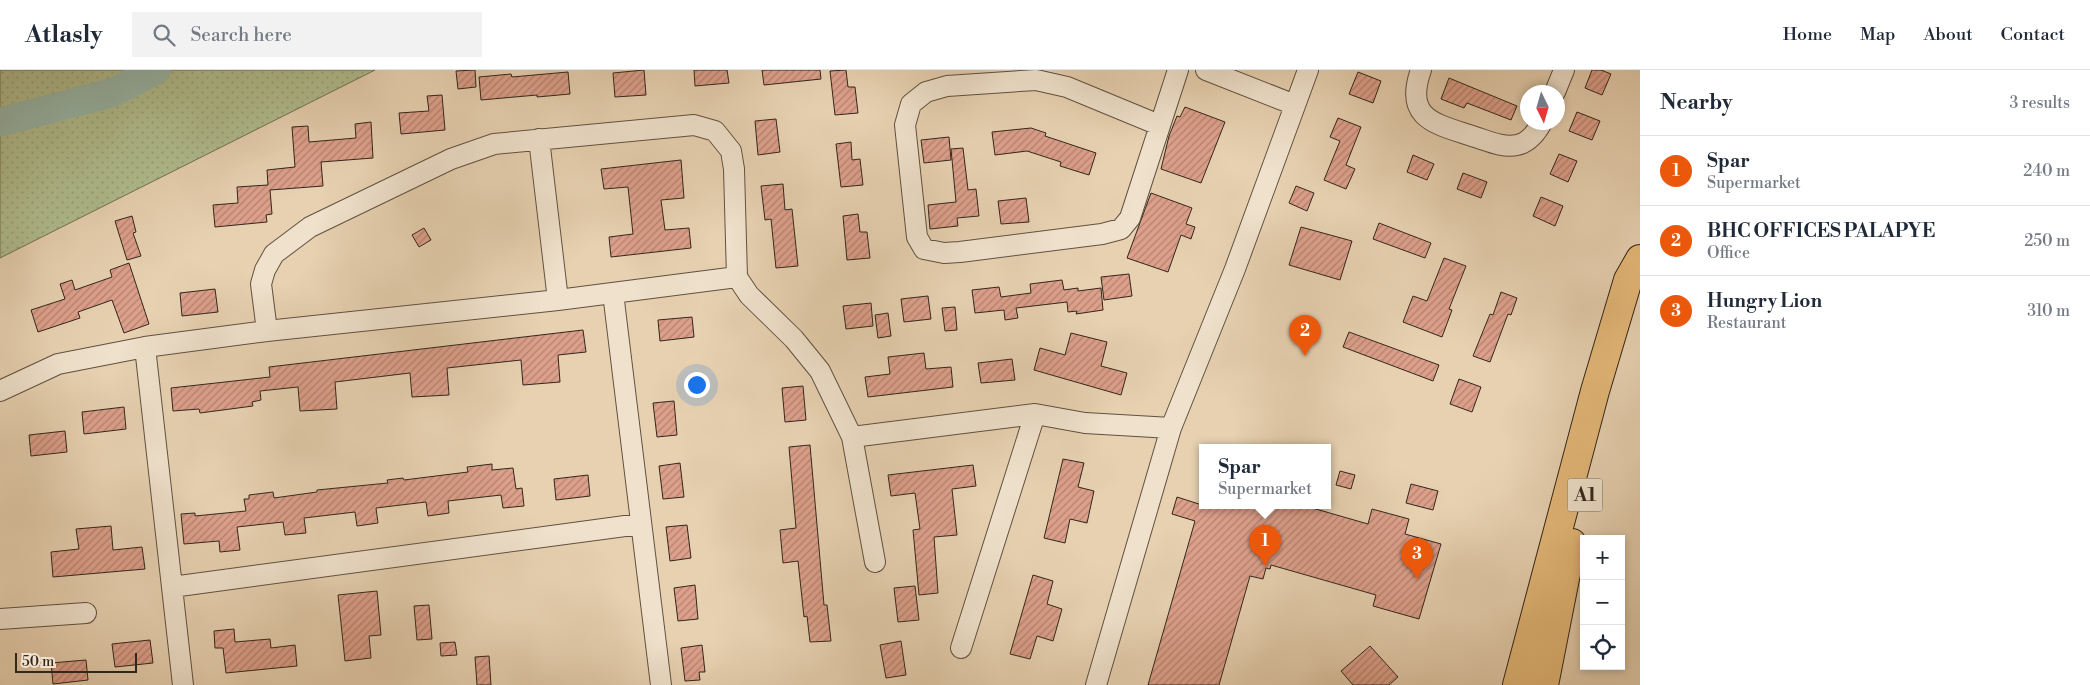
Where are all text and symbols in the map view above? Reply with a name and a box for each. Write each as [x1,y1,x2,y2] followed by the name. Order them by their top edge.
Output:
[132,12,482,57] search box
[25,20,102,50] text: Atlasly
[150,21,178,49] icon: search
[190,23,292,47] text: Search here
[1783,23,1832,46] text: Home
[1860,23,1896,46] text: Map
[1924,23,1973,46] text: About
[2001,23,2065,46] text: Contact
[1520,85,1565,130] north arrow
[1660,90,1733,116] text: Nearby
[2009,93,2070,113] text: 3 results
[1707,149,1750,173] text: Spar
[1672,161,1680,181] text: 1
[2023,161,2070,181] text: 240 m
[1707,173,1801,193] text: Supermarket
[1707,219,1935,243] text: BHC OFFICES PALAPYE
[1671,231,1681,251] text: 2
[2024,231,2070,251] text: 250 m
[1707,243,1750,263] text: Office
[1707,289,1822,313] text: Hungry Lion
[1671,301,1681,321] text: 3
[2027,301,2070,321] text: 310 m
[1707,313,1786,333] text: Restaurant
[1289,315,1321,356] pin: 2
[684,372,710,398] your location
[1199,444,1331,509] popup
[1218,455,1261,479] text: Spar
[1568,478,1602,512] road number: A1
[1218,479,1312,499] text: Supermarket
[1249,525,1281,566] pin: 1
[1580,535,1625,670] map controls
[1580,535,1625,580] button: +
[1401,538,1433,579] pin: 3
[1580,580,1625,625] button: −
[1580,625,1625,670] button: locate
[15,650,138,673] scale bar
[22,653,54,671] text: 50 m

